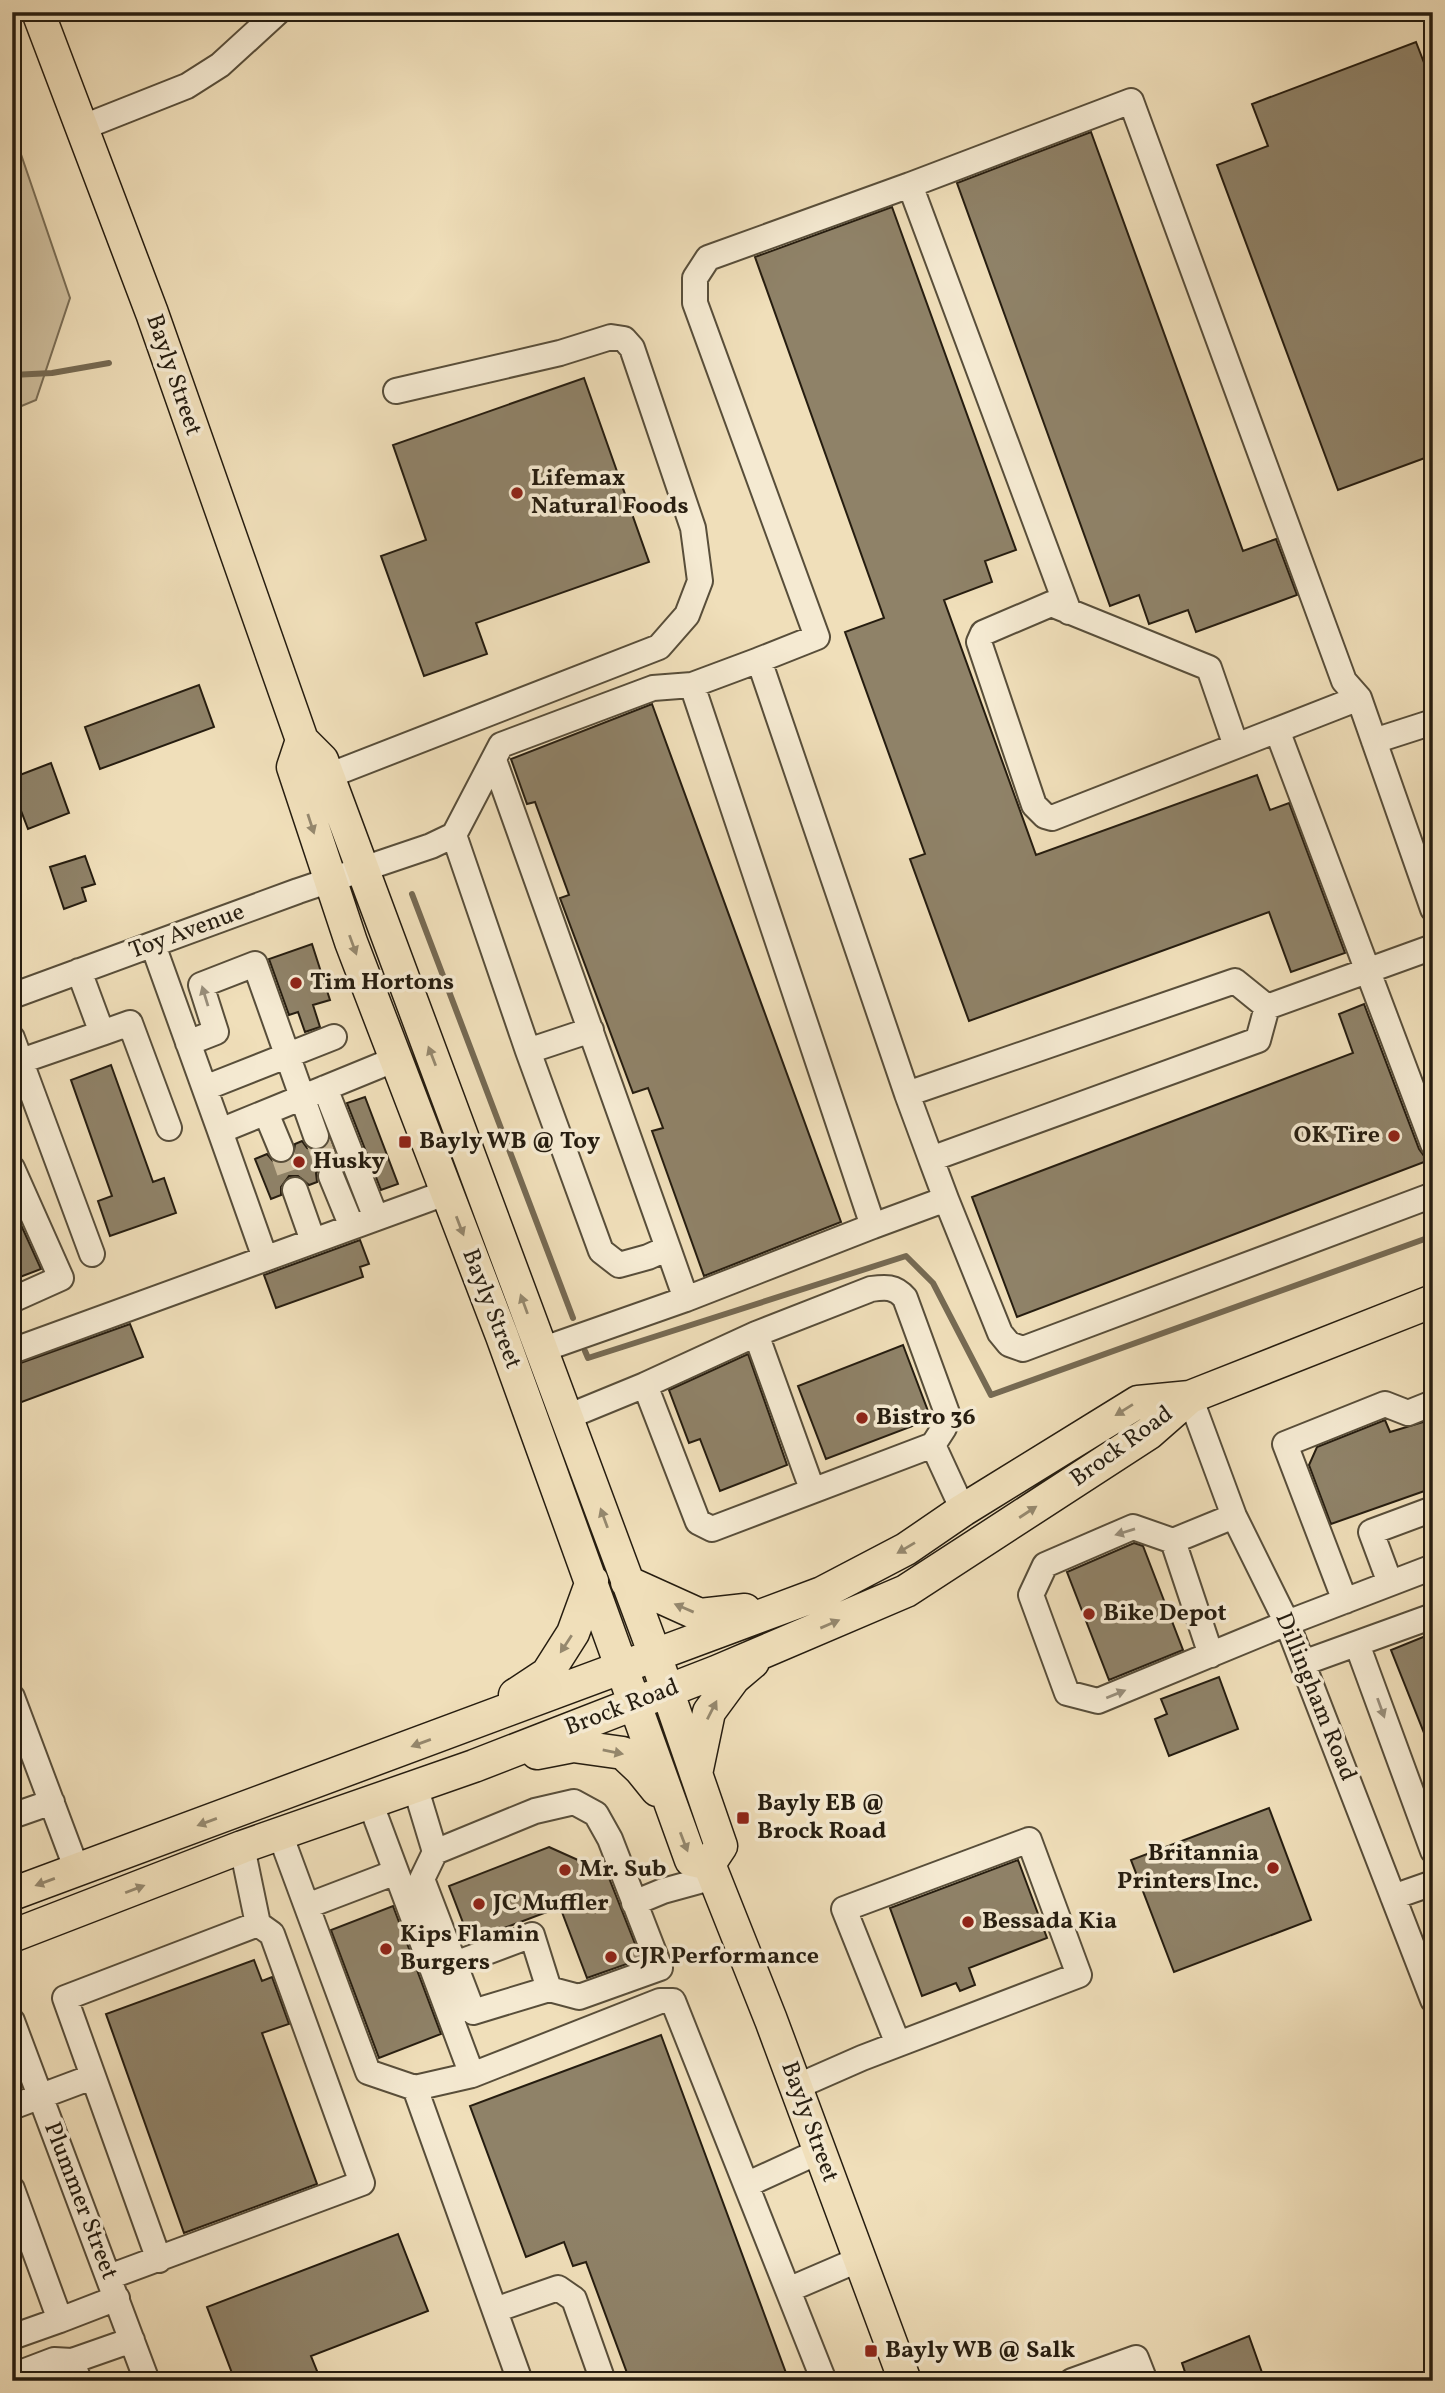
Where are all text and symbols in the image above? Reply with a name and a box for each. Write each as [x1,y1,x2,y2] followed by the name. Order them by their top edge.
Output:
[136,310,210,440] street label: Bayly Street
[531,462,688,524] place label: Lifemax Natural Foods
[509,485,525,501] marker: Lifemax Natural Foods
[306,814,317,835] one-way arrow
[125,895,249,969] street label: Toy Avenue
[348,934,359,955] one-way arrow
[310,966,454,1000] place label: Tim Hortons
[288,975,304,991] marker: Tim Hortons
[199,985,209,1006] one-way arrow
[427,1046,438,1067] one-way arrow
[1294,1119,1380,1153] place label: OK Tire
[419,1125,601,1159] place label: Bayly WB @ Toy
[1386,1128,1402,1144] marker: OK Tire
[397,1134,413,1150] marker: Bayly WB @ Toy
[313,1145,386,1179] place label: Husky
[291,1154,307,1170] marker: Husky
[455,1215,466,1236] one-way arrow
[452,1244,530,1374] street label: Bayly Street
[519,1294,530,1315] one-way arrow
[1063,1398,1181,1496] street label: Brock Road
[876,1401,976,1435] place label: Bistro 36
[1114,1404,1133,1416] one-way arrow
[854,1410,870,1426] marker: Bistro 36
[1018,1506,1037,1519] one-way arrow
[598,1507,609,1528] one-way arrow
[1114,1528,1135,1538] one-way arrow
[897,1542,916,1554] one-way arrow
[1103,1597,1227,1631] place label: Bike Depot
[673,1602,694,1613] one-way arrow
[1081,1606,1097,1622] marker: Bike Depot
[1266,1607,1364,1787] street label: Dillingham Road
[820,1618,841,1629] one-way arrow
[560,1634,573,1653] one-way arrow
[560,1671,684,1745] street label: Brock Road
[1106,1688,1127,1699] one-way arrow
[1376,1698,1387,1719] one-way arrow
[706,1700,718,1720] one-way arrow
[410,1738,431,1749] one-way arrow
[602,1747,624,1758] one-way arrow
[757,1787,887,1849] place label: Bayly EB @ Brock Road
[735,1810,751,1826] marker: Bayly EB @ Brock Road
[197,1817,218,1828] one-way arrow
[678,1832,689,1853] one-way arrow
[1117,1837,1259,1899] place label: Britannia Printers Inc.
[579,1853,666,1887] place label: Mr. Sub
[1265,1860,1281,1876] marker: Britannia Printers Inc.
[557,1862,573,1878] marker: Mr. Sub
[34,1877,55,1888] one-way arrow
[125,1883,146,1894] one-way arrow
[492,1887,609,1921] place label: JC Muffler
[471,1896,487,1912] marker: JC Muffler
[982,1905,1117,1939] place label: Bessada Kia
[960,1914,976,1930] marker: Bessada Kia
[400,1918,540,1980] place label: Kips Flamin Burgers
[625,1940,819,1974] place label: CJR Performance
[378,1941,394,1957] marker: Kips Flamin Burgers
[603,1949,619,1965] marker: CJR Performance
[771,2057,847,2187] street label: Bayly Street
[34,2117,126,2285] street label: Plummer Street
[885,2334,1076,2368] place label: Bayly WB @ Salk
[863,2343,879,2359] marker: Bayly WB @ Salk

